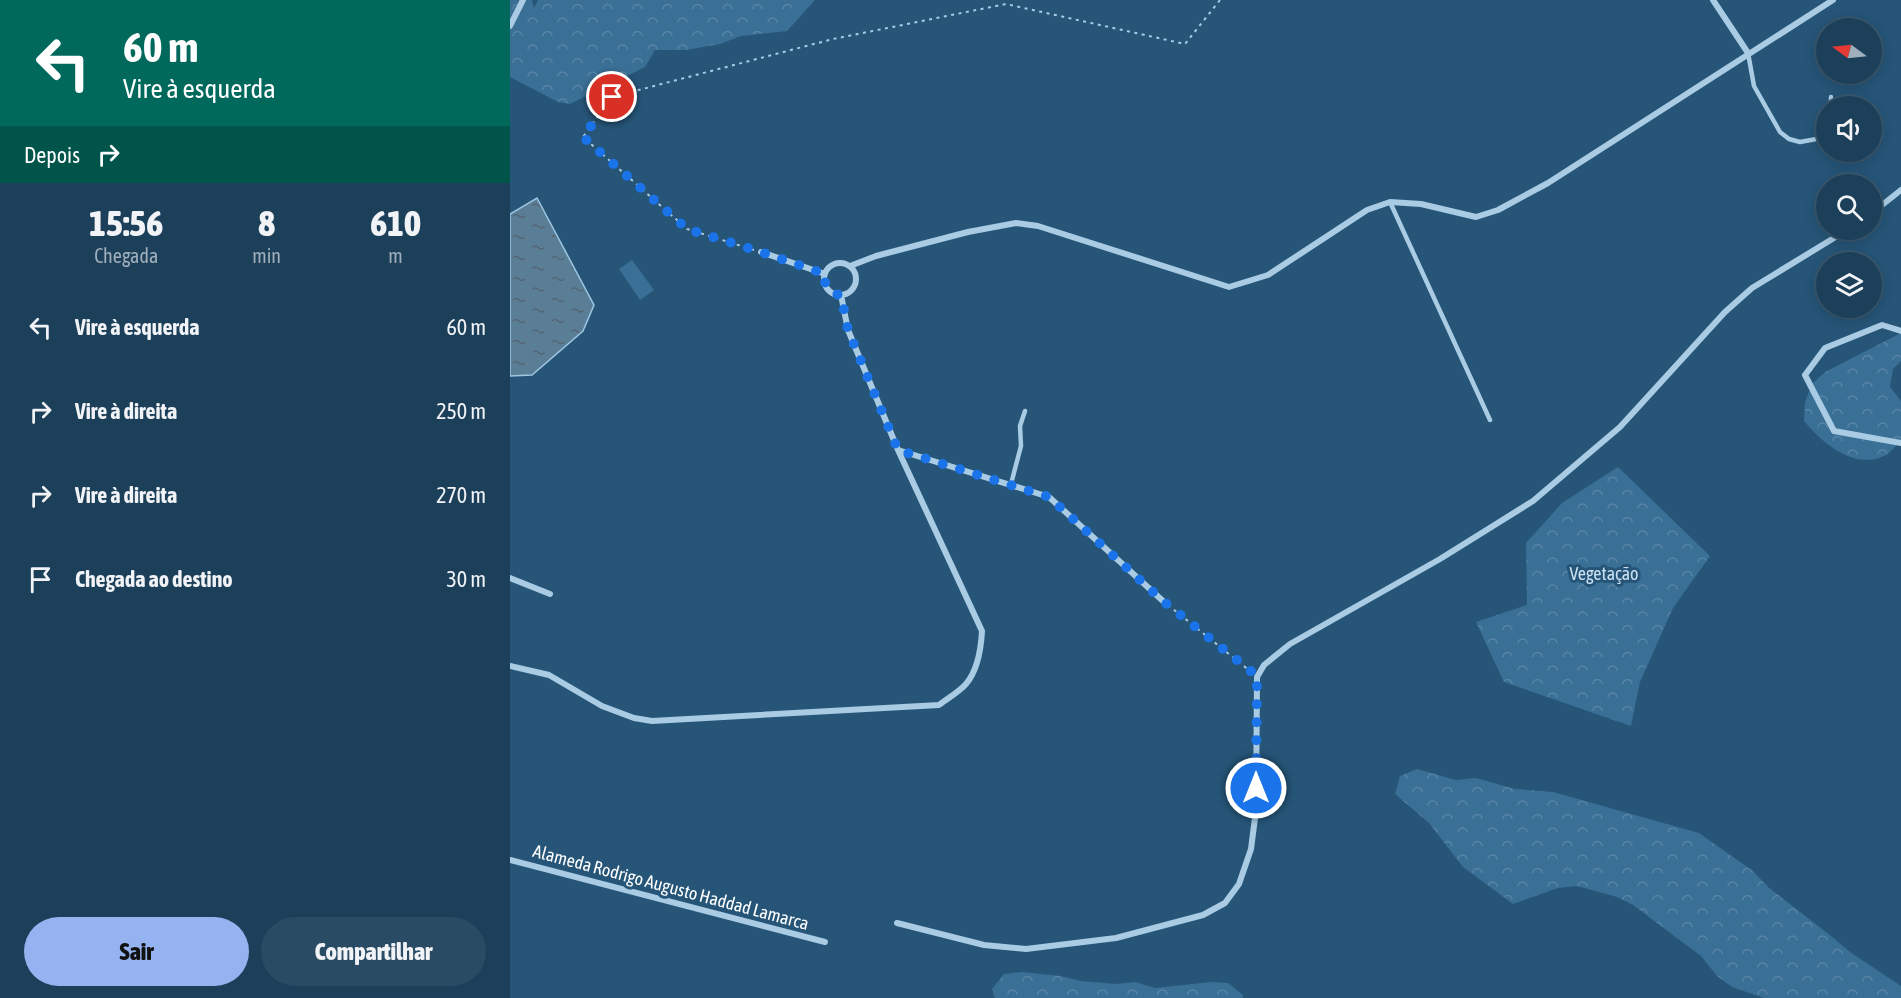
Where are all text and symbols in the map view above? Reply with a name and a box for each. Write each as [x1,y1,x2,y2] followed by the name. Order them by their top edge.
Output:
[1816,18,1882,84] north arrow
[1816,18,1882,318] map controls
[123,23,198,71] text: 60 m
[24,24,102,102] icon: left
[586,71,637,122] pin
[123,73,276,104] text: Vire à esquerda
[595,80,628,113] icon: arrive
[1816,96,1882,162] button: sound
[92,138,125,171] icon: right
[24,142,80,168] text: Depois
[1816,174,1882,240] button: search
[89,202,163,244] text: 15:56
[258,202,275,244] text: 8
[370,202,421,244] text: 610
[94,244,158,267] text: Chegada
[252,244,281,267] text: min
[388,244,403,267] text: m
[1816,252,1882,318] button: layers
[24,311,57,344] icon: left
[75,314,200,340] text: Vire à esquerda
[446,314,486,340] text: 60 m
[24,395,57,428] icon: right
[75,398,177,424] text: Vire à direita
[436,398,486,424] text: 250 m
[24,479,57,512] icon: right
[75,482,177,508] text: Vire à direita
[436,482,486,508] text: 270 m
[24,563,57,596] icon: arrive
[1569,563,1639,584] park label: Vegetação
[75,566,233,592] text: Chegada ao destino
[446,566,486,592] text: 30 m
[1224,756,1288,820] position arrow
[531,840,811,934] street label: Alameda Rodrigo Augusto Haddad Lamarca
[24,917,249,986] button: Sair
[261,917,486,986] button: Compartilhar

